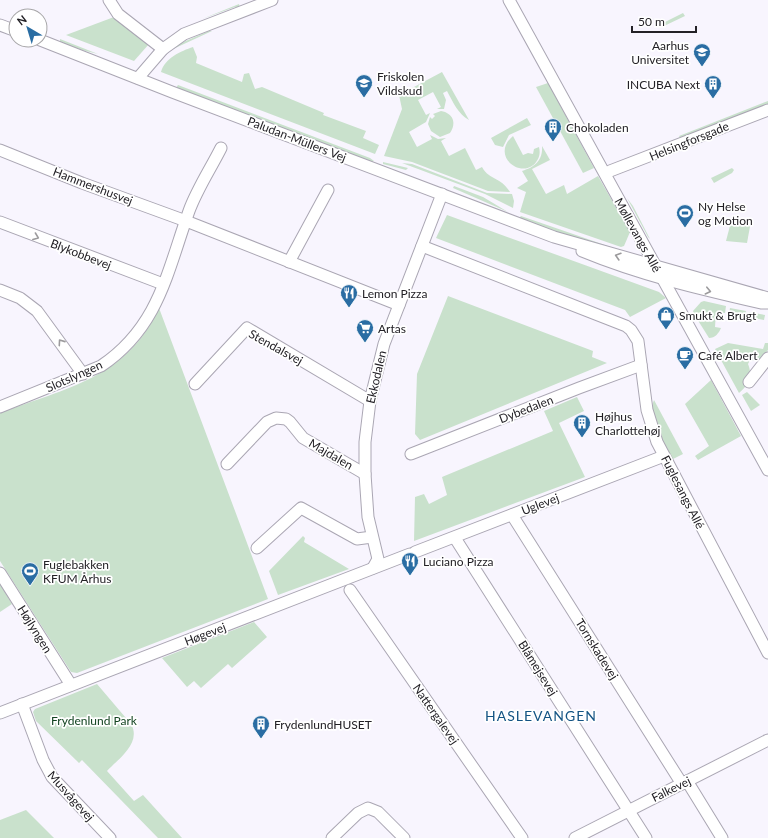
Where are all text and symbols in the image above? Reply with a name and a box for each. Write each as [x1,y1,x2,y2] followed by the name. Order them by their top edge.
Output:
[8,8,48,48] north arrow
[632,8,696,34] scale bar
[14,12,29,27] text: N
[638,14,665,29] text: 50 m
[631,38,690,67] place label: Aarhus Universitet
[692,42,712,67] school or university icon: Aarhus Universitet
[377,69,424,98] place label: Friskolen Vildskud
[354,73,374,98] school or university icon: Friskolen Vildskud
[703,74,723,99] building icon: INCUBA Next
[627,77,701,92] place label: INCUBA Next
[245,113,349,165] street label: Paludan-Müllers Vej
[543,117,563,142] building icon: Chokoladen
[647,118,731,164] street label: Helsingforsgade
[566,120,629,135] place label: Chokoladen
[51,164,135,208] street label: Hammershusvej
[611,195,665,275] street label: Møllevangs Allé
[698,199,753,228] place label: Ny Helse og Motion
[675,203,695,228] sports icon: Ny Helse og Motion
[33,232,40,240] one-way arrow
[48,236,114,273] street label: Blykobbevej
[615,252,622,261] one-way arrow
[339,283,359,308] restaurant icon: Lemon Pizza
[362,286,427,301] place label: Lemon Pizza
[705,287,712,295] one-way arrow
[656,305,676,330] shop icon: Smukt & Brugt
[679,308,757,323] place label: Smukt & Brugt
[355,318,375,343] supermarket icon: Artas
[378,321,406,336] place label: Artas
[246,326,306,368] street label: Stendalsvej
[59,340,66,347] one-way arrow
[675,345,695,370] cafe icon: Café Albert
[698,348,758,363] place label: Café Albert
[363,349,389,405] street label: Ekkodalen
[43,357,105,395] street label: Slotslyngen
[497,392,555,426] street label: Dybedalen
[595,409,661,438] place label: Højhus Charlottehøj
[572,413,592,438] building icon: Højhus Charlottehøj
[306,435,356,473] street label: Majdalen
[658,453,708,531] street label: Fuglesangs Allé
[519,490,561,518] street label: Uglevej
[400,551,420,576] restaurant icon: Luciano Pizza
[423,554,494,569] place label: Luciano Pizza
[43,557,111,586] place label: Fuglebakken KFUM Århus
[20,561,40,586] sports icon: Fuglebakken KFUM Århus
[14,602,56,656] street label: Højlyngen
[572,616,622,682] street label: Tornskadevej
[182,619,228,649] street label: Høgevej
[515,638,561,698] street label: Blåmejsevej
[410,681,462,747] street label: Nattergalevej
[485,707,597,724] district label: HASLEVANGEN
[51,713,138,728] park label: Frydenlund Park
[251,714,271,739] building icon: FrydenlundHUSET
[274,717,372,732] place label: FrydenlundHUSET
[45,768,98,824] street label: Musvågevej
[649,773,693,805] street label: Falkevej

